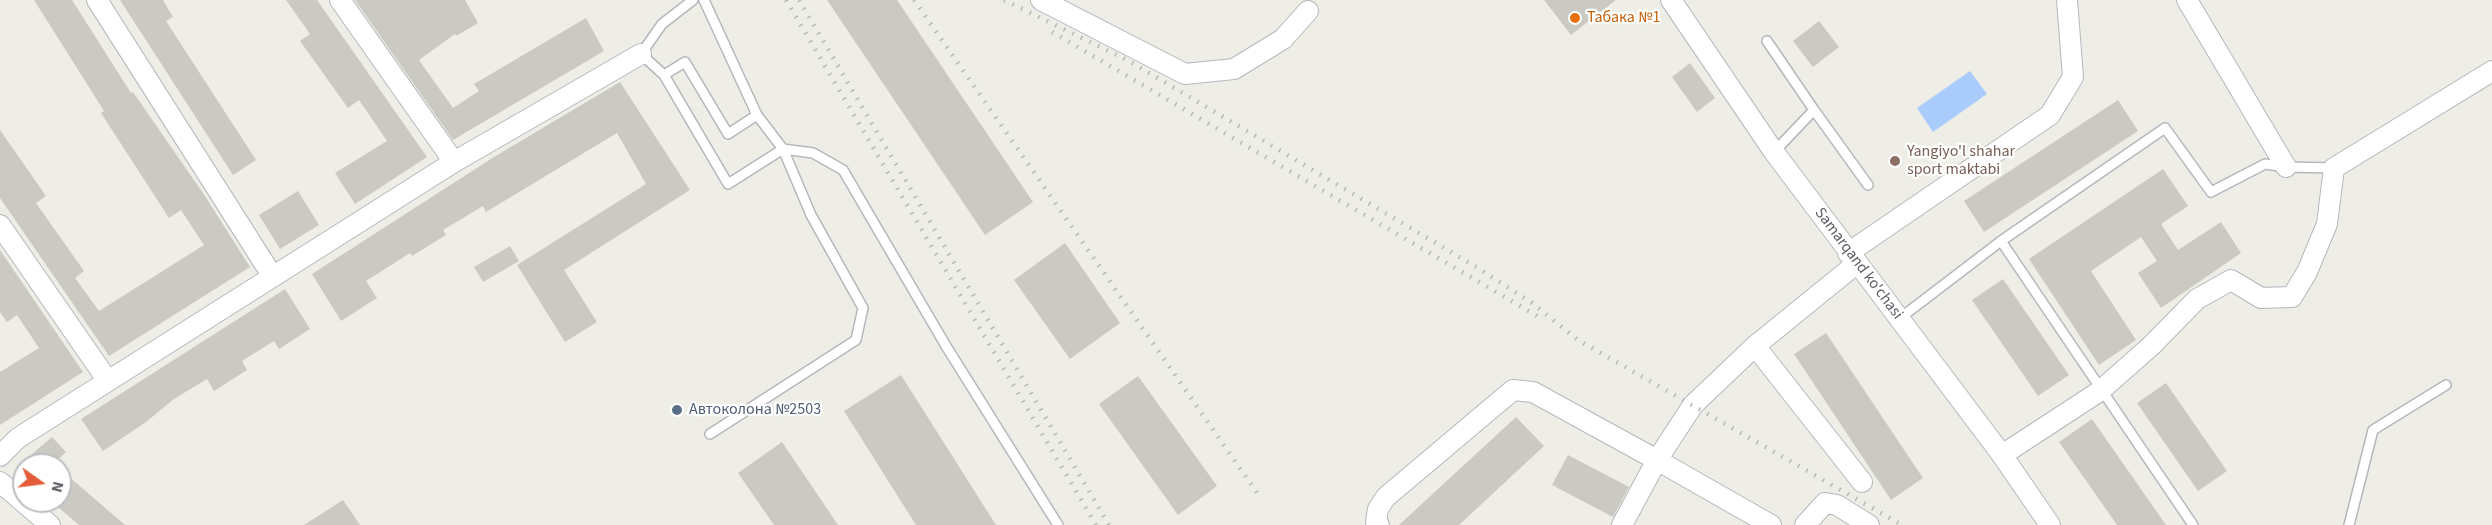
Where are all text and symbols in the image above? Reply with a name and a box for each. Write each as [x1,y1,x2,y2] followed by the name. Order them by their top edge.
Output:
[1587,8,1660,28] place label: Табака №1
[1568,11,1582,25] marker: Табака №1
[1907,142,2015,180] place label: Yangiyo'l shahar sport maktabi
[1888,154,1902,168] marker: Yangiyo'l shahar sport maktabi
[1810,204,1906,324] street label: Samarqand ko'chasi
[689,400,821,420] place label: Автоколона №2503
[670,403,684,417] marker: Автоколона №2503
[12,453,72,513] north arrow
[46,479,69,495] text: N

